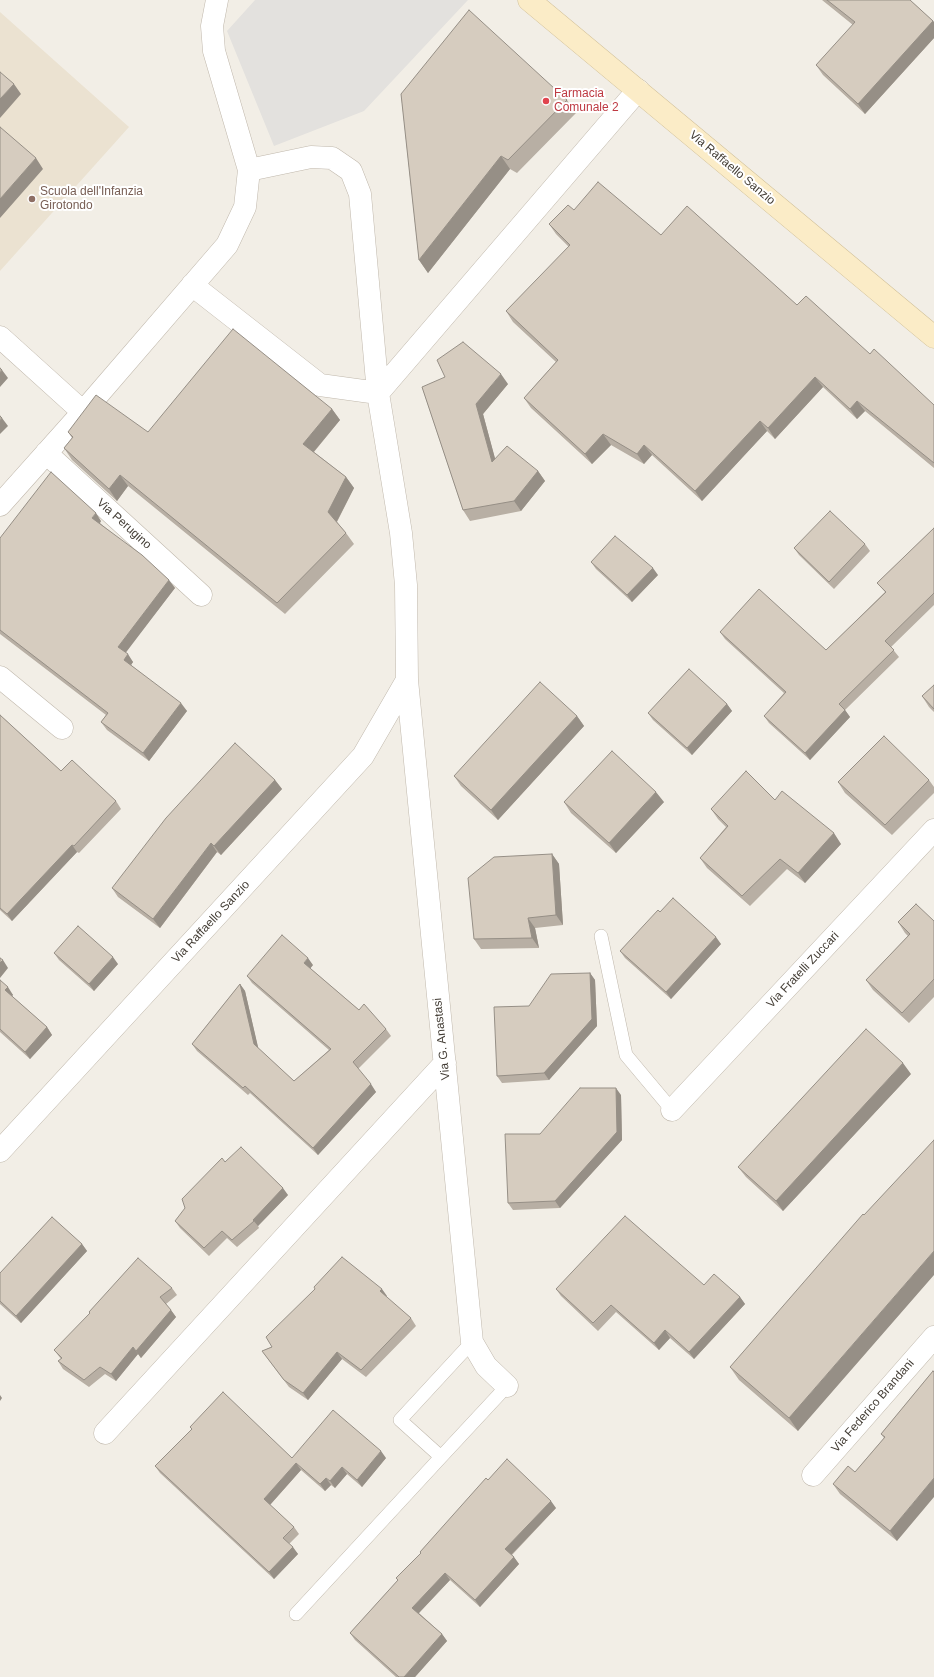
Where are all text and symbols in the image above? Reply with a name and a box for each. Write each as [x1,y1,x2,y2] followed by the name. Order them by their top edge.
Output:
[554,87,619,115] place label: Farmacia Comunale 2
[541,96,551,106] marker: Farmacia Comunale 2
[686,128,778,208] street label: Via Raffaello Sanzio
[40,185,143,213] place label: Scuola dell'Infanzia Girotondo
[27,194,37,204] marker: Scuola dell'Infanzia Girotondo
[94,496,154,552] street label: Via Perugino
[169,878,253,966] street label: Via Raffaello Sanzio
[764,929,842,1011] street label: Via Fratelli Zuccari
[431,997,453,1081] street label: Via G. Anastasi
[829,1357,917,1455] street label: Via Federico Brandani

